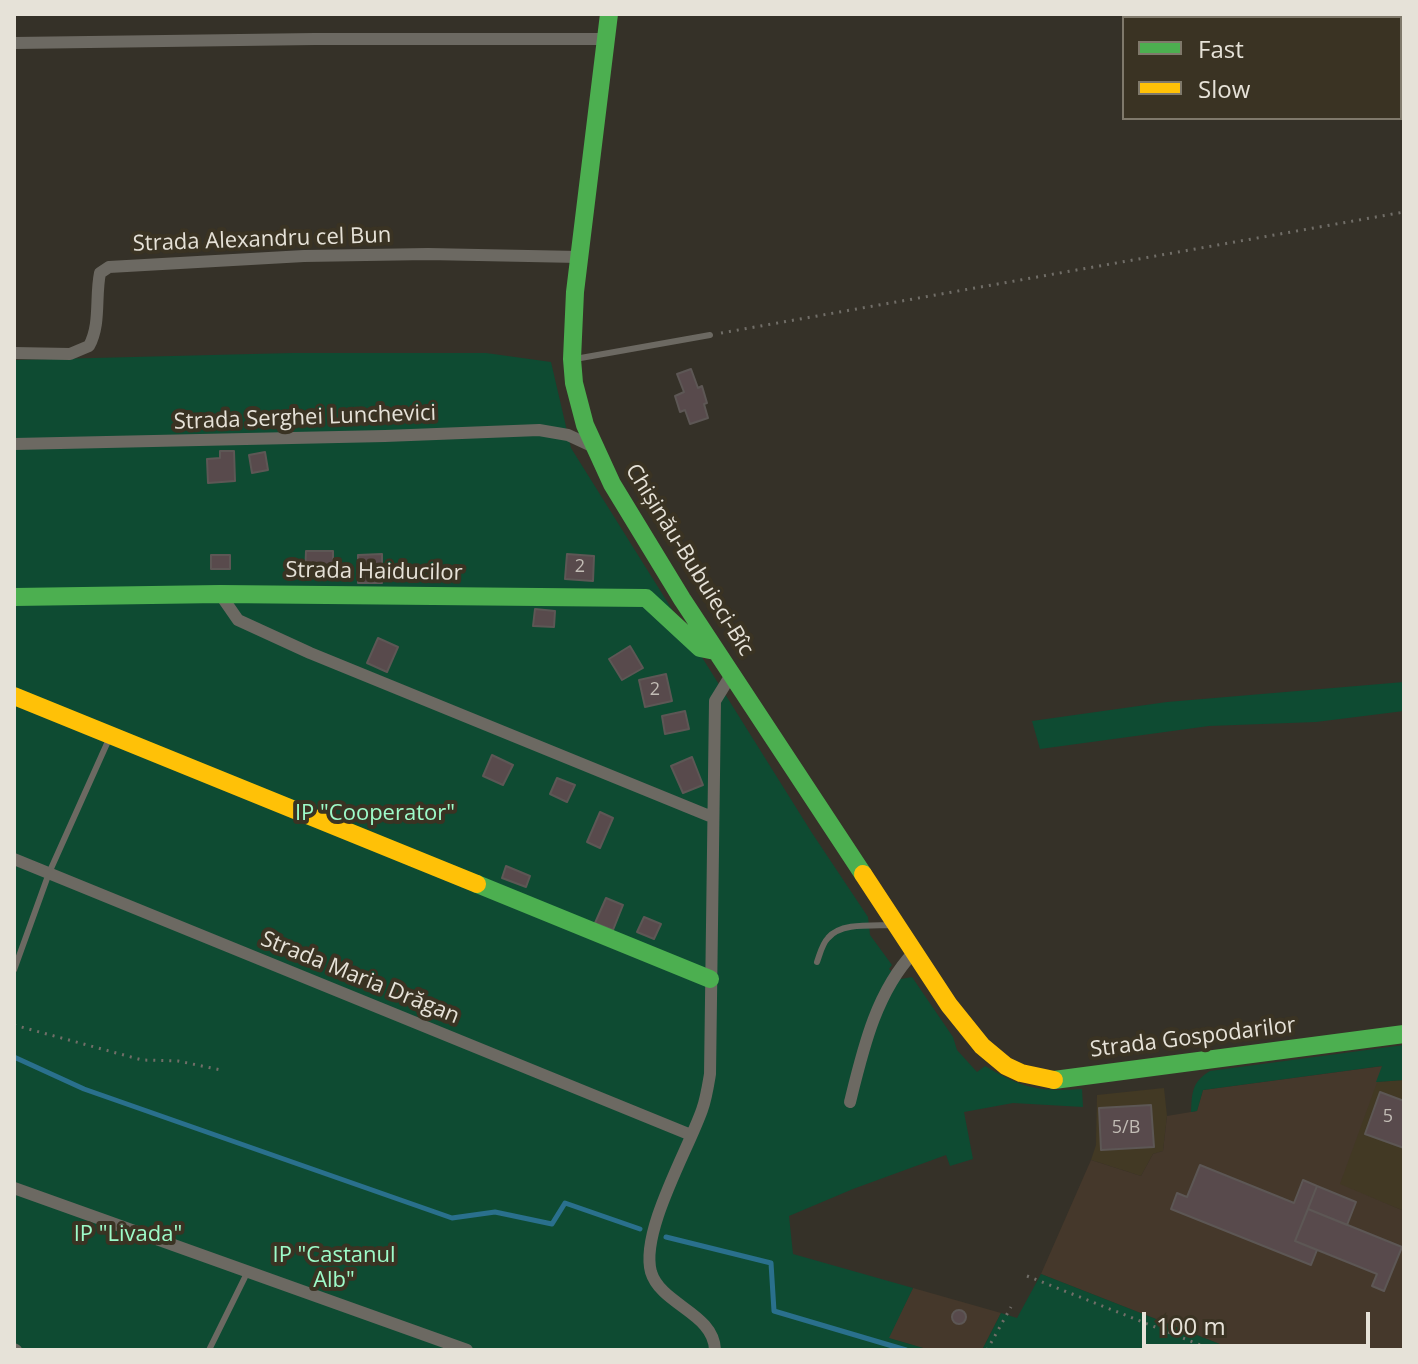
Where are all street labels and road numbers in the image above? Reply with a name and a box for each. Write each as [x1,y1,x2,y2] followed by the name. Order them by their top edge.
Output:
[132,222,392,258] street label: Strada Alexandru cel Bun
[173,400,437,436] street label: Strada Serghei Lunchevici
[619,459,759,661] street label: Chișinău-Bubuieci-Bîc
[285,557,463,587] street label: Strada Haiducilor
[257,926,463,1030] street label: Strada Maria Drăgan
[1089,1012,1297,1064] street label: Strada Gospodarilor

